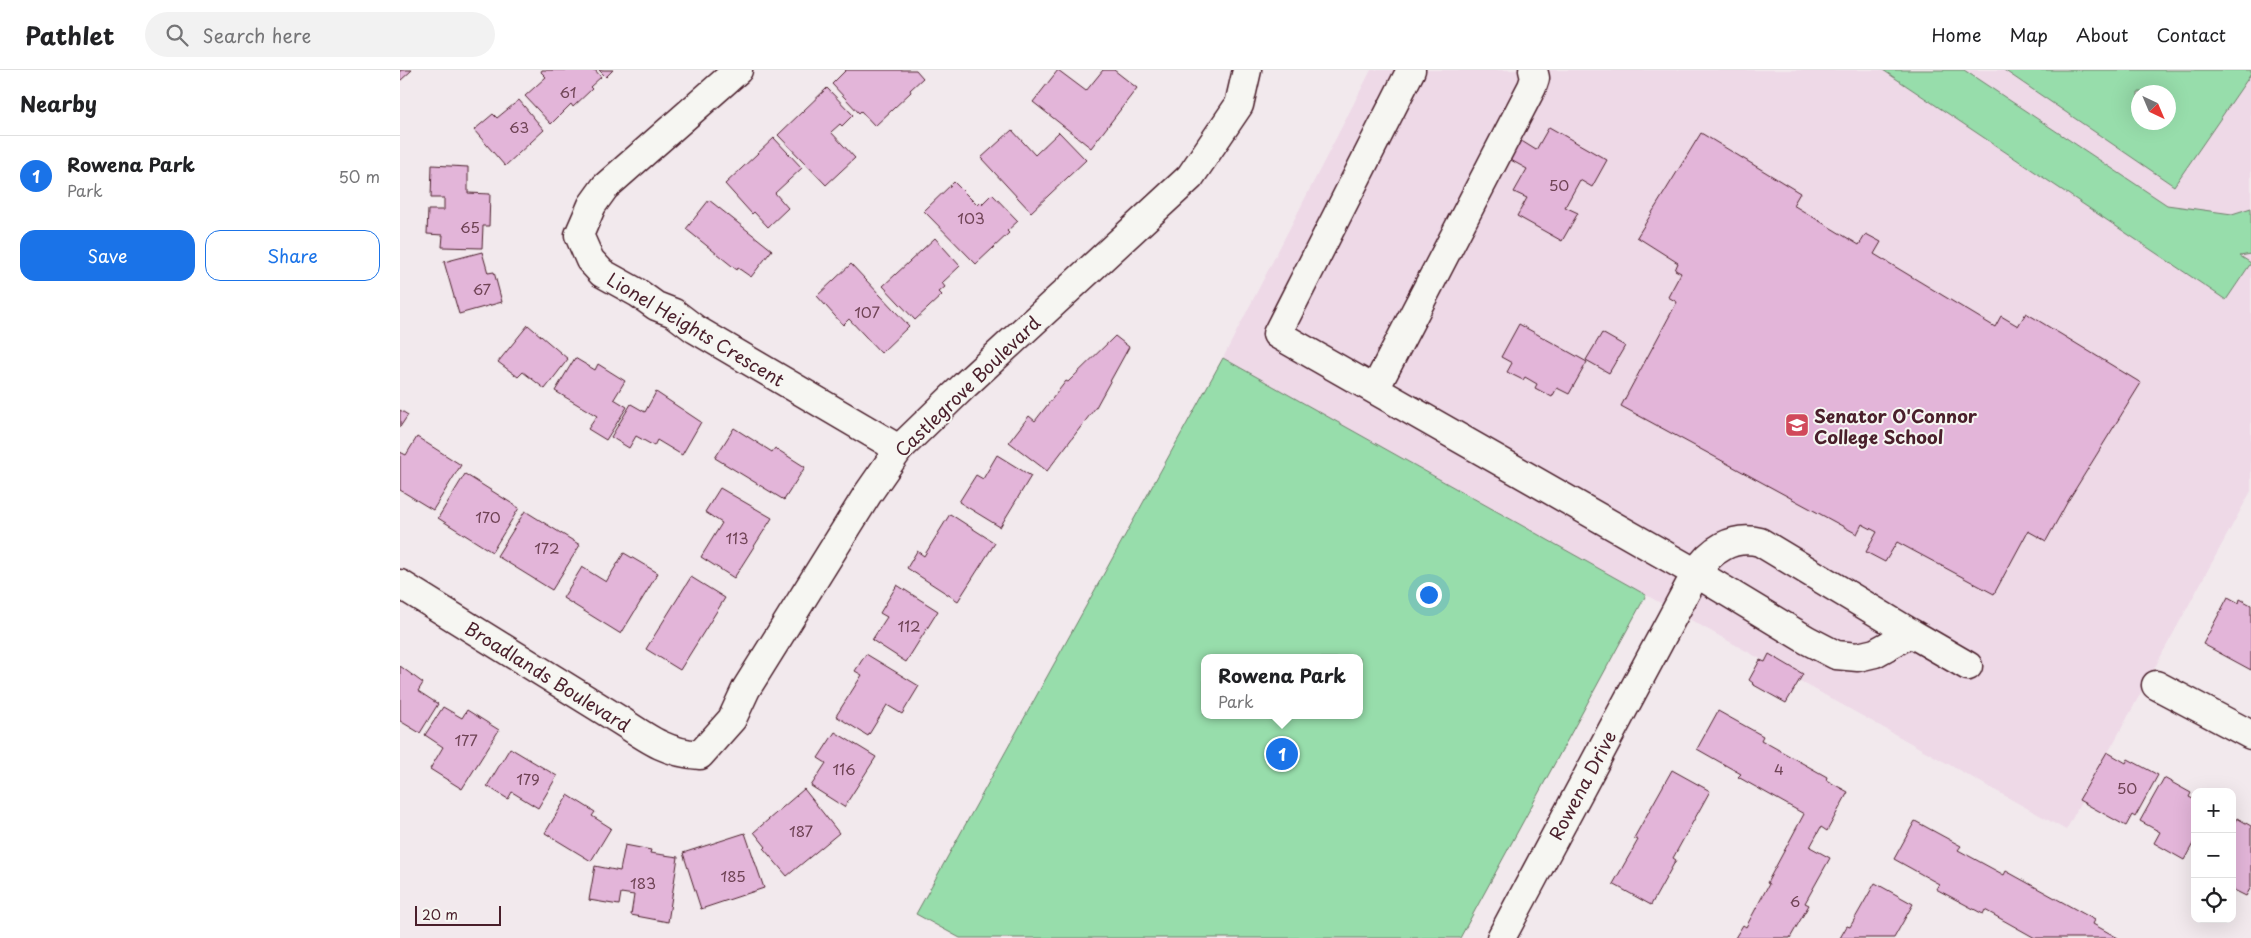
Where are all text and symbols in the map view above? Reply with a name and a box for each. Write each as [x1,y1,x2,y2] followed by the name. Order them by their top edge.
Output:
[145,12,495,57] search box
[25,17,115,53] text: Pathlet
[163,21,191,49] icon: search
[203,21,311,49] text: Search here
[1931,21,1981,48] text: Home
[2009,21,2048,48] text: Map
[2076,21,2128,48] text: About
[2156,21,2226,48] text: Contact
[560,80,576,103] house number: 61
[2131,85,2176,130] north arrow
[20,87,97,119] text: Nearby
[509,115,529,138] house number: 63
[67,150,195,178] text: Rowena Park
[32,164,40,188] text: 1
[339,164,380,188] text: 50 m
[1549,173,1569,196] house number: 50
[67,178,103,202] text: Park
[957,206,985,229] house number: 103
[460,215,480,238] house number: 65
[20,230,195,281] button: Save
[205,230,380,281] button: Share
[602,265,790,393] street label: Lionel Heights Crescent
[473,277,492,300] house number: 67
[854,300,880,323] house number: 107
[888,309,1046,463] street label: Castlegrove Boulevard
[1814,402,1978,450] place label: Senator O'Connor College School
[1784,412,1810,438] school or university icon: Senator O'Connor College School
[475,505,501,528] house number: 170
[726,526,748,549] house number: 113
[534,536,560,559] house number: 172
[1416,582,1442,608] your location
[460,614,636,738] street label: Broadlands Boulevard
[897,614,921,637] house number: 112
[1201,654,1363,719] popup
[1218,661,1346,689] text: Rowena Park
[1218,689,1254,713] text: Park
[1542,726,1622,844] street label: Rowena Drive
[454,728,478,751] house number: 177
[1266,735,1298,773] pin: 1
[832,757,856,780] house number: 116
[1774,757,1784,780] house number: 4
[516,767,540,790] house number: 179
[2117,776,2137,799] house number: 50
[2191,788,2236,923] map controls
[2191,788,2236,833] button: +
[789,819,813,842] house number: 187
[2191,833,2236,878] button: −
[720,864,746,887] house number: 185
[630,871,656,894] house number: 183
[2191,878,2236,923] button: locate
[1790,889,1800,912] house number: 6
[415,903,501,926] scale bar
[422,904,458,925] text: 20 m

